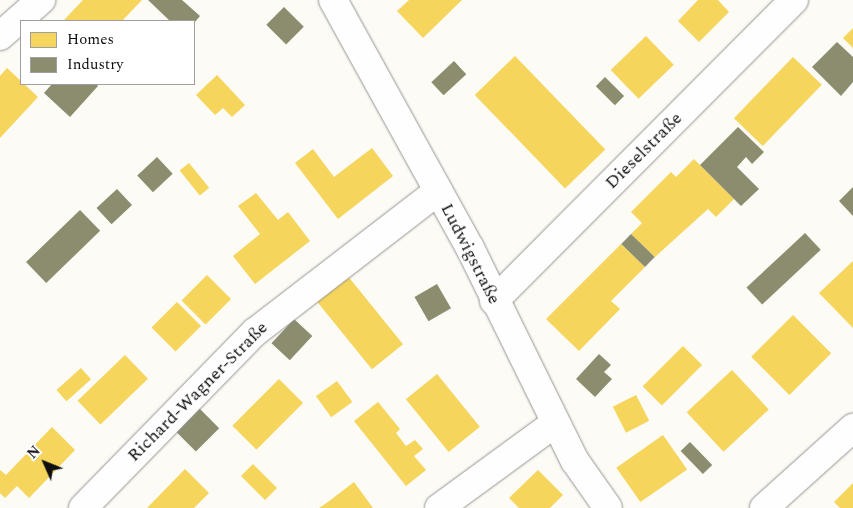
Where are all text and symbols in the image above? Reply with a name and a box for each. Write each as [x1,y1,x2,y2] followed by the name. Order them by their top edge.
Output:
[20,20,195,85] legend
[67,28,114,51] text: Homes
[67,53,123,76] text: Industry
[601,108,687,194] street label: Dieselstraße
[435,200,505,308] street label: Ludwigstraße
[123,317,273,467] street label: Richard-Wagner-Straße
[20,438,70,488] north arrow
[22,441,45,464] text: N

